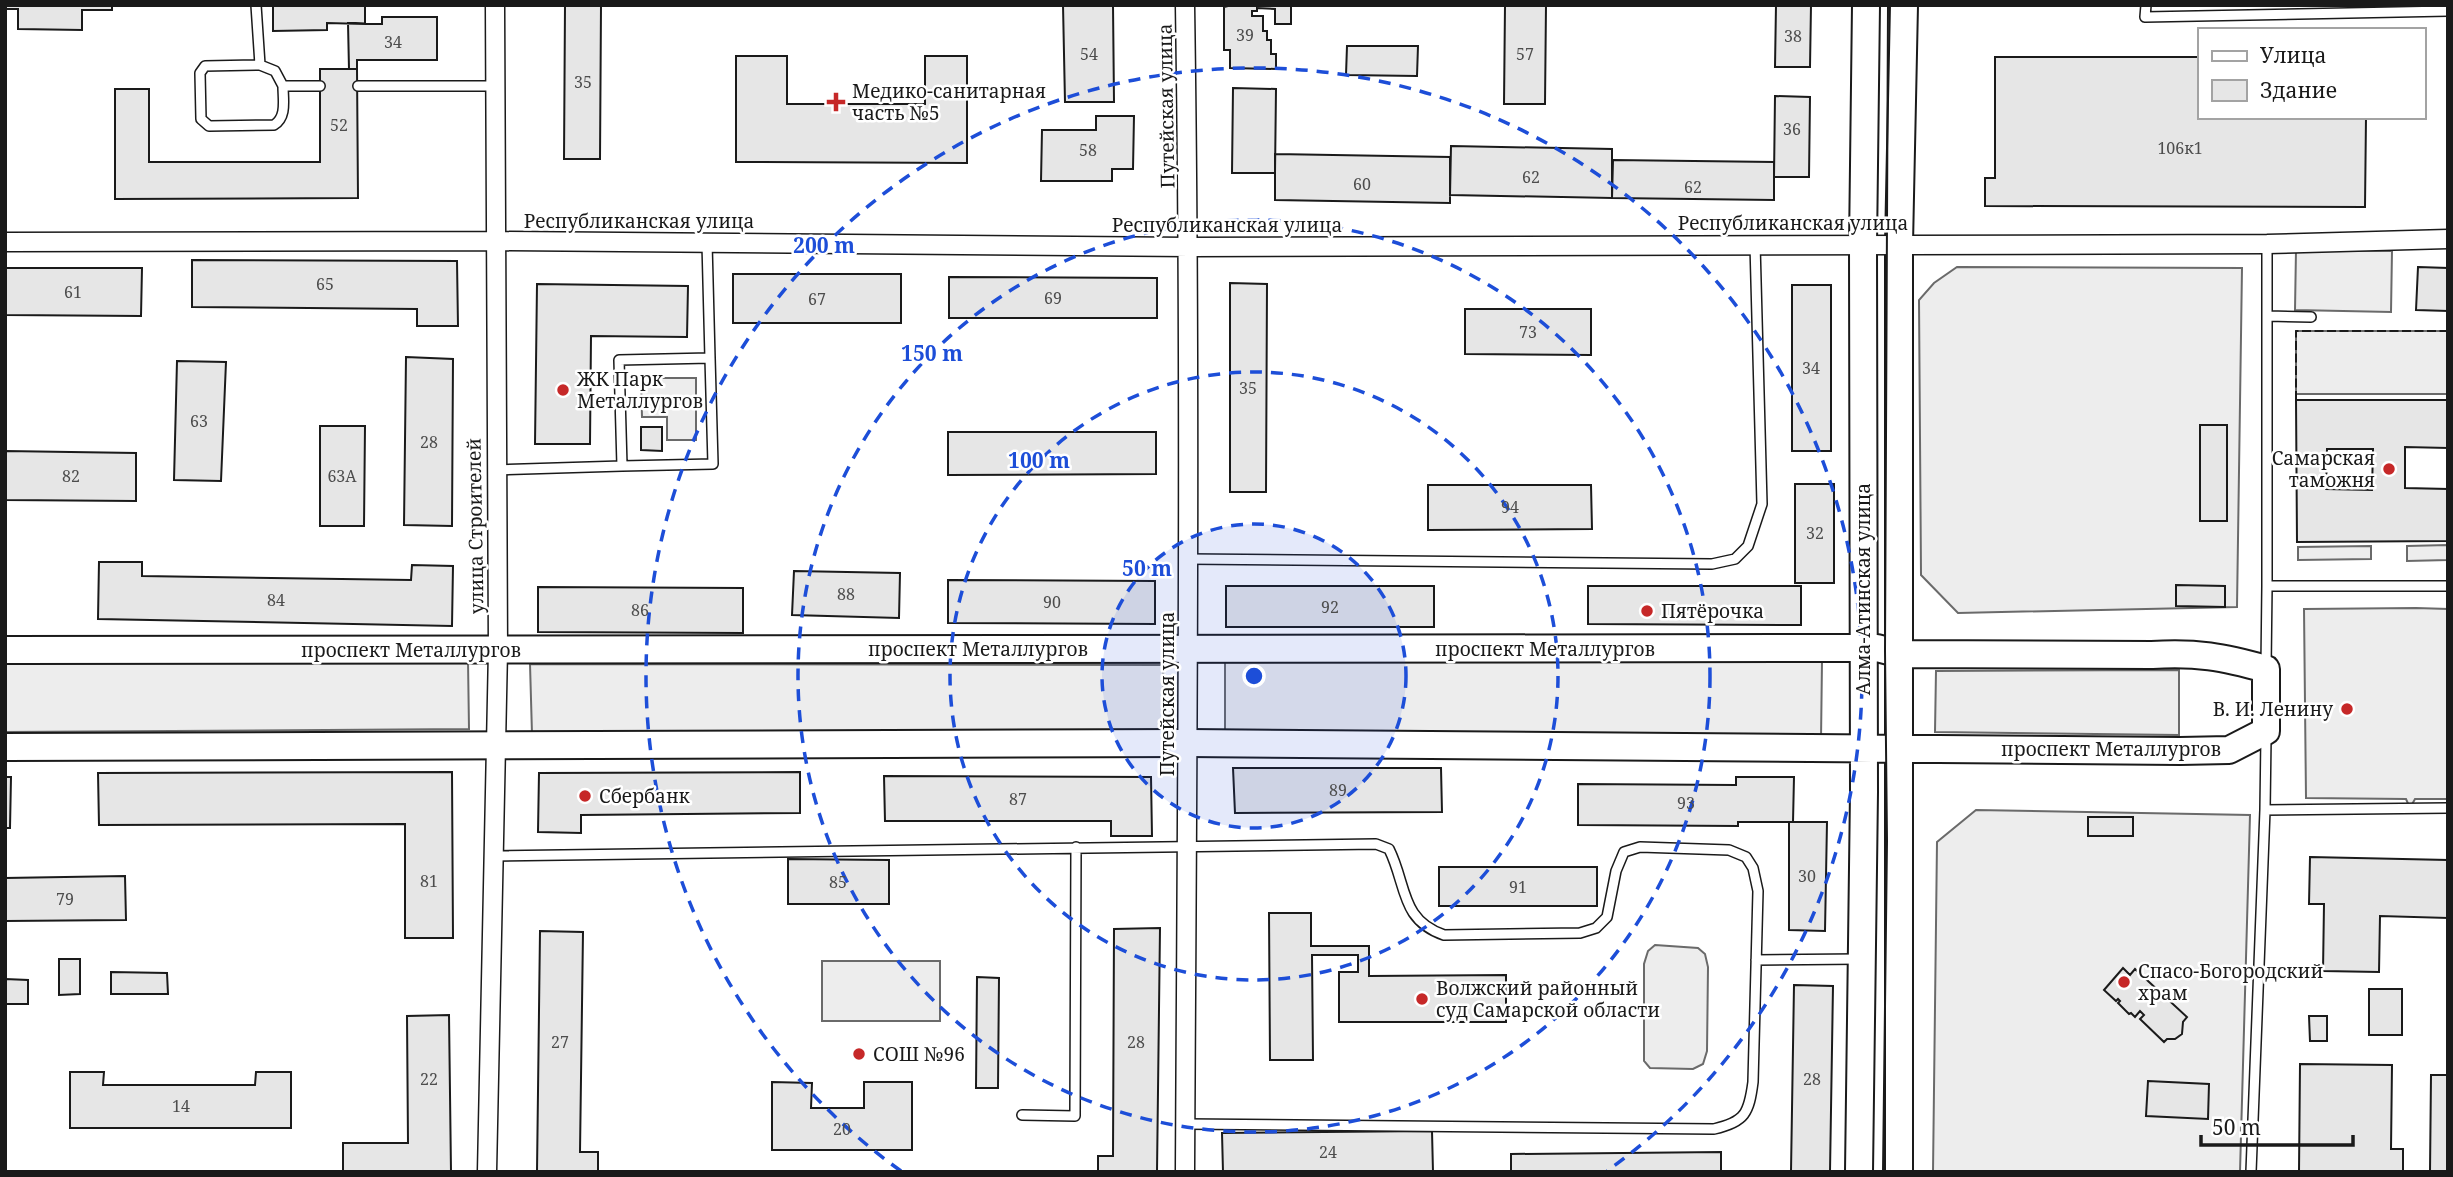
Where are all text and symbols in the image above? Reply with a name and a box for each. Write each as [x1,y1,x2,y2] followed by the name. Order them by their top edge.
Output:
[1152,23,1180,189] street label: Путейская улица
[1236,24,1254,46] house number: 39
[1784,25,1802,47] house number: 38
[2198,28,2425,119] legend
[384,31,402,53] house number: 34
[2260,41,2327,69] text: Улица
[1080,43,1098,65] house number: 54
[1516,43,1534,65] house number: 57
[574,71,592,93] house number: 35
[2260,76,2337,104] text: Здание
[852,78,1046,126] place label: Медико-санитарная часть №5
[826,92,846,112] marker: Медико-санитарная часть №5
[330,114,348,136] house number: 52
[1783,118,1801,140] house number: 36
[2157,137,2203,159] house number: 106к1
[1079,139,1097,161] house number: 58
[1522,166,1540,188] house number: 62
[1353,173,1371,195] house number: 60
[1684,176,1702,198] house number: 62
[524,208,754,234] street label: Республиканская улица
[1678,210,1908,236] street label: Республиканская улица
[1112,212,1342,238] street label: Республиканская улица
[793,231,855,259] text: 200 m
[316,273,334,295] house number: 65
[64,281,82,303] house number: 61
[1044,287,1062,309] house number: 69
[808,288,826,310] house number: 67
[1519,321,1537,343] house number: 73
[901,339,963,367] text: 150 m
[1802,357,1820,379] house number: 34
[576,366,703,414] place label: ЖК Парк Металлургов
[1239,377,1257,399] house number: 35
[555,382,571,398] marker: ЖК Парк Металлургов
[190,410,208,432] house number: 63
[420,431,438,453] house number: 28
[460,438,490,614] street label: улица Строителей
[2272,445,2375,493] place label: Самарская таможня
[1008,446,1070,474] text: 100 m
[2381,461,2397,477] marker: Самарская таможня
[62,465,80,487] house number: 82
[327,465,357,487] house number: 63А
[1850,483,1876,695] street label: Алма-Атинская улица
[1501,496,1519,518] house number: 94
[1806,522,1824,544] house number: 32
[1122,554,1172,582] text: 50 m
[837,583,855,605] house number: 88
[267,589,285,611] house number: 84
[1043,591,1061,613] house number: 90
[1321,596,1339,618] house number: 92
[1661,598,1764,624] place label: Пятёрочка
[631,599,649,621] house number: 86
[1639,603,1655,619] marker: Пятёрочка
[1154,612,1180,776] street label: Путейская улица
[868,636,1088,662] street label: проспект Металлургов
[1435,636,1655,662] street label: проспект Металлургов
[301,637,521,663] street label: проспект Металлургов
[1242,664,1266,688] centre of rings
[2213,696,2333,722] place label: В. И. Ленину
[2339,701,2355,717] marker: В. И. Ленину
[2001,736,2221,762] street label: проспект Металлургов
[1329,779,1347,801] house number: 89
[599,783,691,809] place label: Сбербанк
[577,788,593,804] marker: Сбербанк
[1009,788,1027,810] house number: 87
[1677,792,1695,814] house number: 93
[1798,865,1816,887] house number: 30
[420,870,438,892] house number: 81
[829,871,847,893] house number: 85
[1509,876,1527,898] house number: 91
[56,888,74,910] house number: 79
[2138,958,2323,1006] place label: Спасо-Богородский храм
[2116,974,2132,990] marker: Спасо-Богородский храм
[1436,975,1660,1023] place label: Волжский районный суд Самарской области
[1414,991,1430,1007] marker: Волжский районный суд Самарской области
[551,1031,569,1053] house number: 27
[1127,1031,1145,1053] house number: 28
[873,1041,965,1067] place label: СОШ №96
[851,1046,867,1062] marker: СОШ №96
[420,1068,438,1090] house number: 22
[1803,1068,1821,1090] house number: 28
[172,1095,190,1117] house number: 14
[2201,1104,2353,1148] scale bar
[2212,1113,2261,1141] text: 50 m
[833,1118,851,1140] house number: 20
[1319,1141,1337,1163] house number: 24

